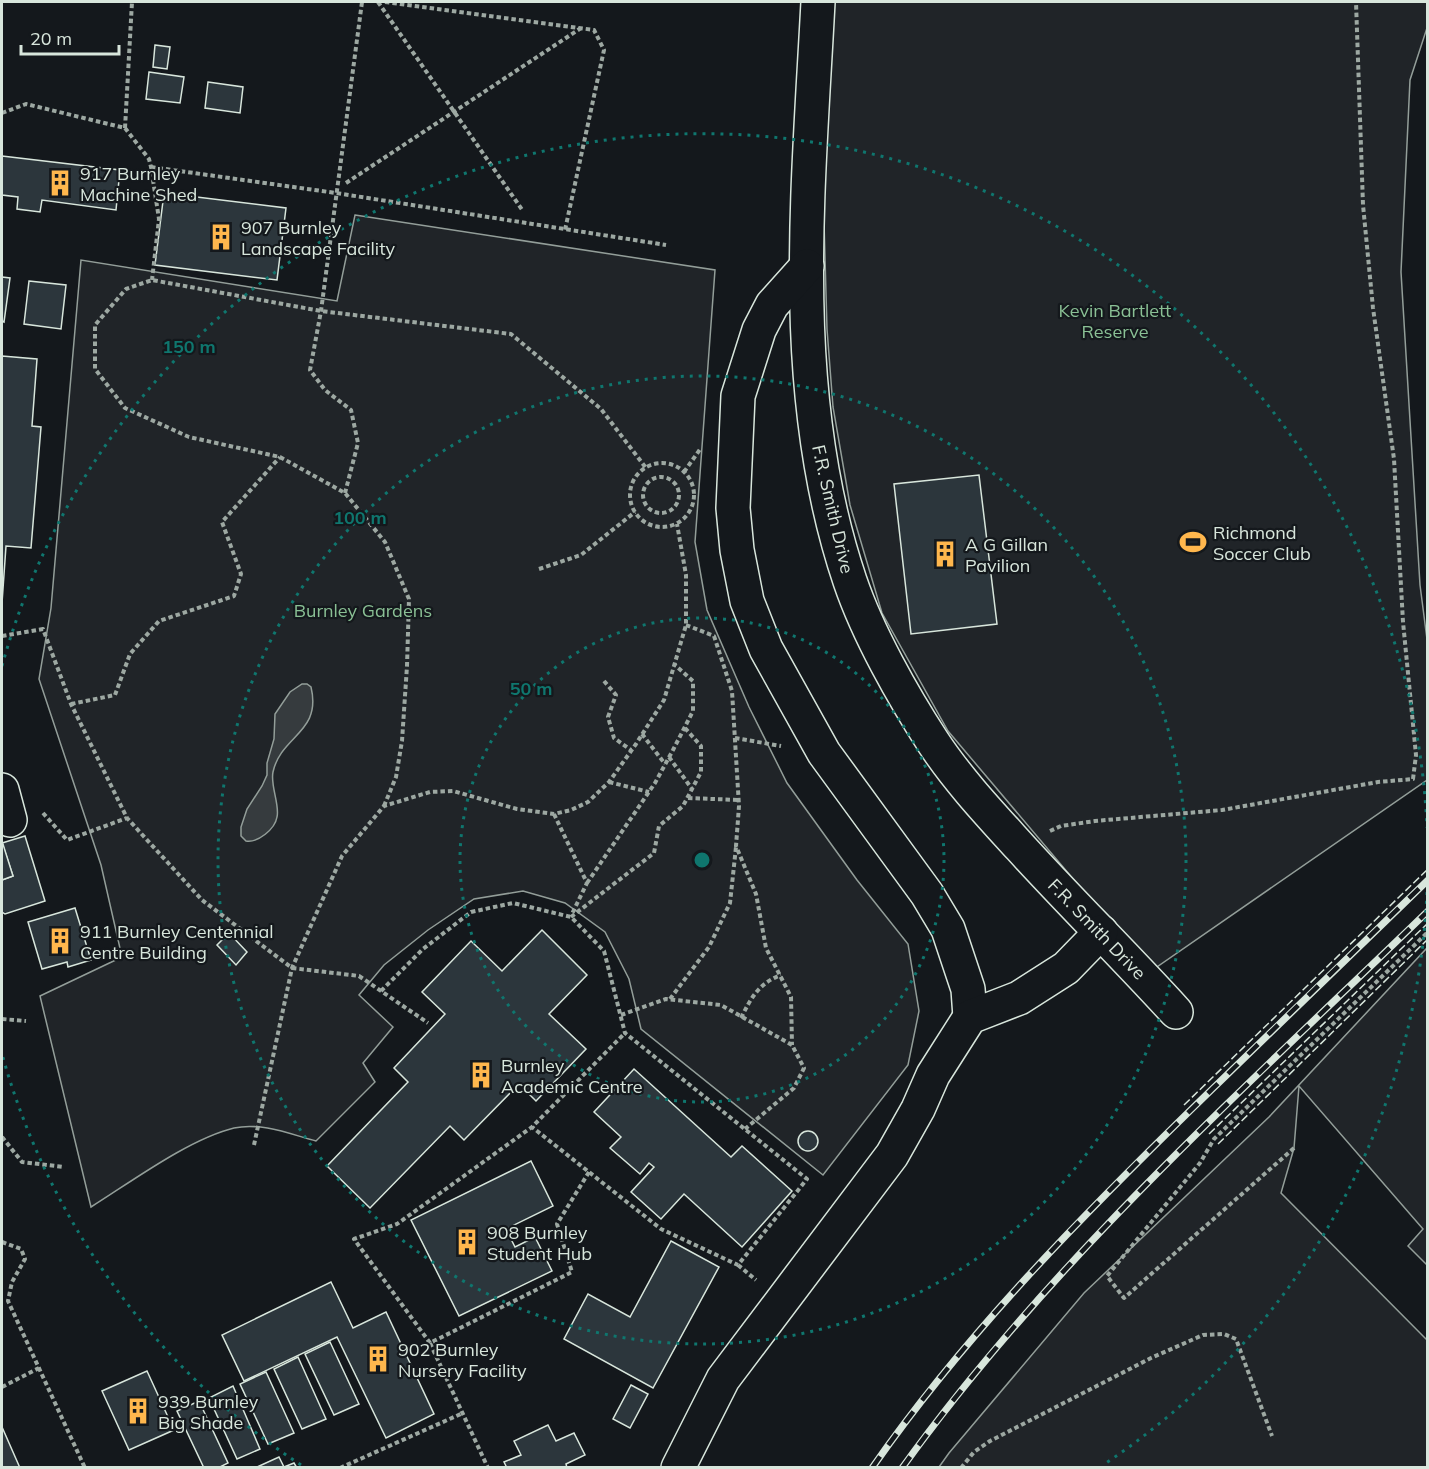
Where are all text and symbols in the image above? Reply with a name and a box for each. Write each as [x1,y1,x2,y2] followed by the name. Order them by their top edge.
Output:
[21,18,118,56] scale bar
[30,27,72,50] text: 20 m
[80,162,197,206] place label: 917 Burnley Machine Shed
[45,168,75,198] building icon: 917 Burnley Machine Shed
[241,216,396,260] place label: 907 Burnley Landscape Facility
[206,222,236,252] building icon: 907 Burnley Landscape Facility
[1059,299,1171,343] park label: Kevin Bartlett Reserve
[162,335,216,358] text: 150 m
[807,442,859,576] street label: F.R. Smith Drive
[333,506,387,529] text: 100 m
[1213,521,1311,565] place label: Richmond Soccer Club
[1178,527,1208,557] sports icon: Richmond Soccer Club
[965,533,1048,577] place label: A G Gillan Pavilion
[930,539,960,569] building icon: A G Gillan Pavilion
[294,599,432,622] park label: Burnley Gardens
[510,677,552,700] text: 50 m
[692,850,712,870] centre of rings
[1043,874,1151,984] street label: F.R. Smith Drive
[80,920,274,964] place label: 911 Burnley Centennial Centre Building
[45,926,75,956] building icon: 911 Burnley Centennial Centre Building
[501,1054,643,1098] place label: Burnley Academic Centre
[466,1060,496,1090] building icon: Burnley Academic Centre
[487,1221,592,1265] place label: 908 Burnley Student Hub
[452,1227,482,1257] building icon: 908 Burnley Student Hub
[398,1338,527,1382] place label: 902 Burnley Nursery Facility
[363,1344,393,1374] building icon: 902 Burnley Nursery Facility
[158,1390,259,1434] place label: 939 Burnley Big Shade
[123,1396,153,1426] building icon: 939 Burnley Big Shade

